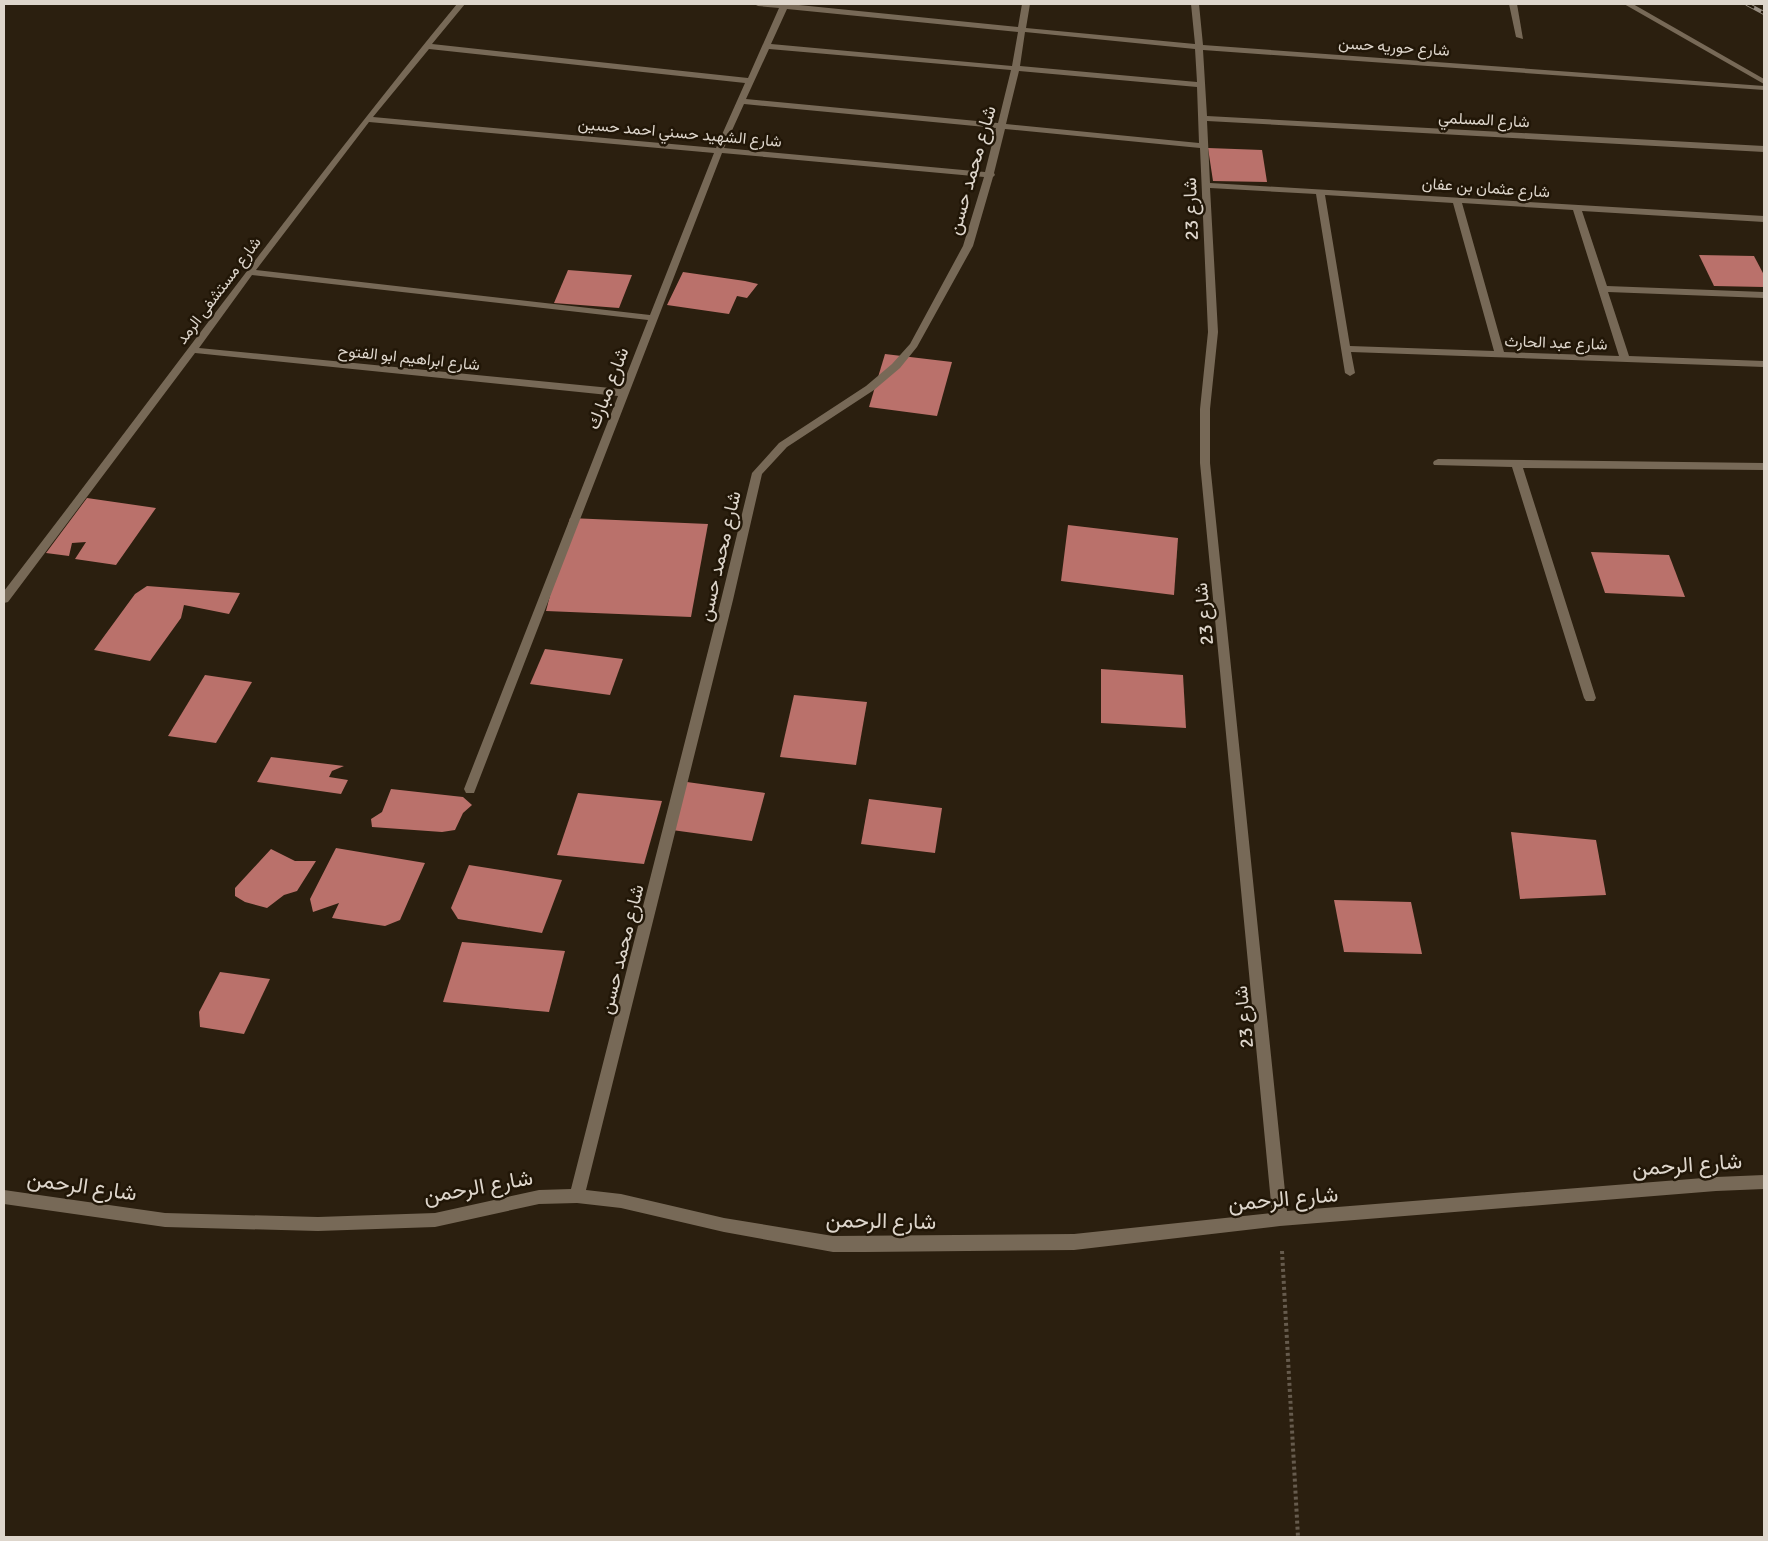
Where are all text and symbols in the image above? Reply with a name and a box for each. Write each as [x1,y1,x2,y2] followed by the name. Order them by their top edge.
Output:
[1338,33,1450,62] street label: شارع حوريه حسن
[942,103,1002,238] street label: شارع محمد حسن
[1438,108,1530,135] street label: شارع المسلمي
[577,114,783,155] street label: شارع الشهيد حسني احمد حسين
[1421,174,1551,203] street label: شارع عثمان بن عفان
[1178,177,1204,241] street label: شارع 23
[172,233,266,349] street label: شارع مستشفى الرمد
[1504,331,1608,356] street label: شارع عبد الحارث
[337,341,481,376] street label: شارع ابراهيم ابو الفتوح
[581,344,635,433] street label: شارع مبارك
[693,489,747,624] street label: شارع محمد حسن
[1189,581,1219,646] street label: شارع 23
[594,882,650,1017] street label: شارع محمد حسن
[1229,984,1259,1049] street label: شارع 23
[1631,1147,1743,1183] street label: شارع الرحمن
[25,1164,139,1208] street label: شارع الرحمن
[421,1164,535,1210] street label: شارع الرحمن
[1227,1180,1339,1218] street label: شارع الرحمن
[825,1206,936,1236] street label: شارع الرحمن

